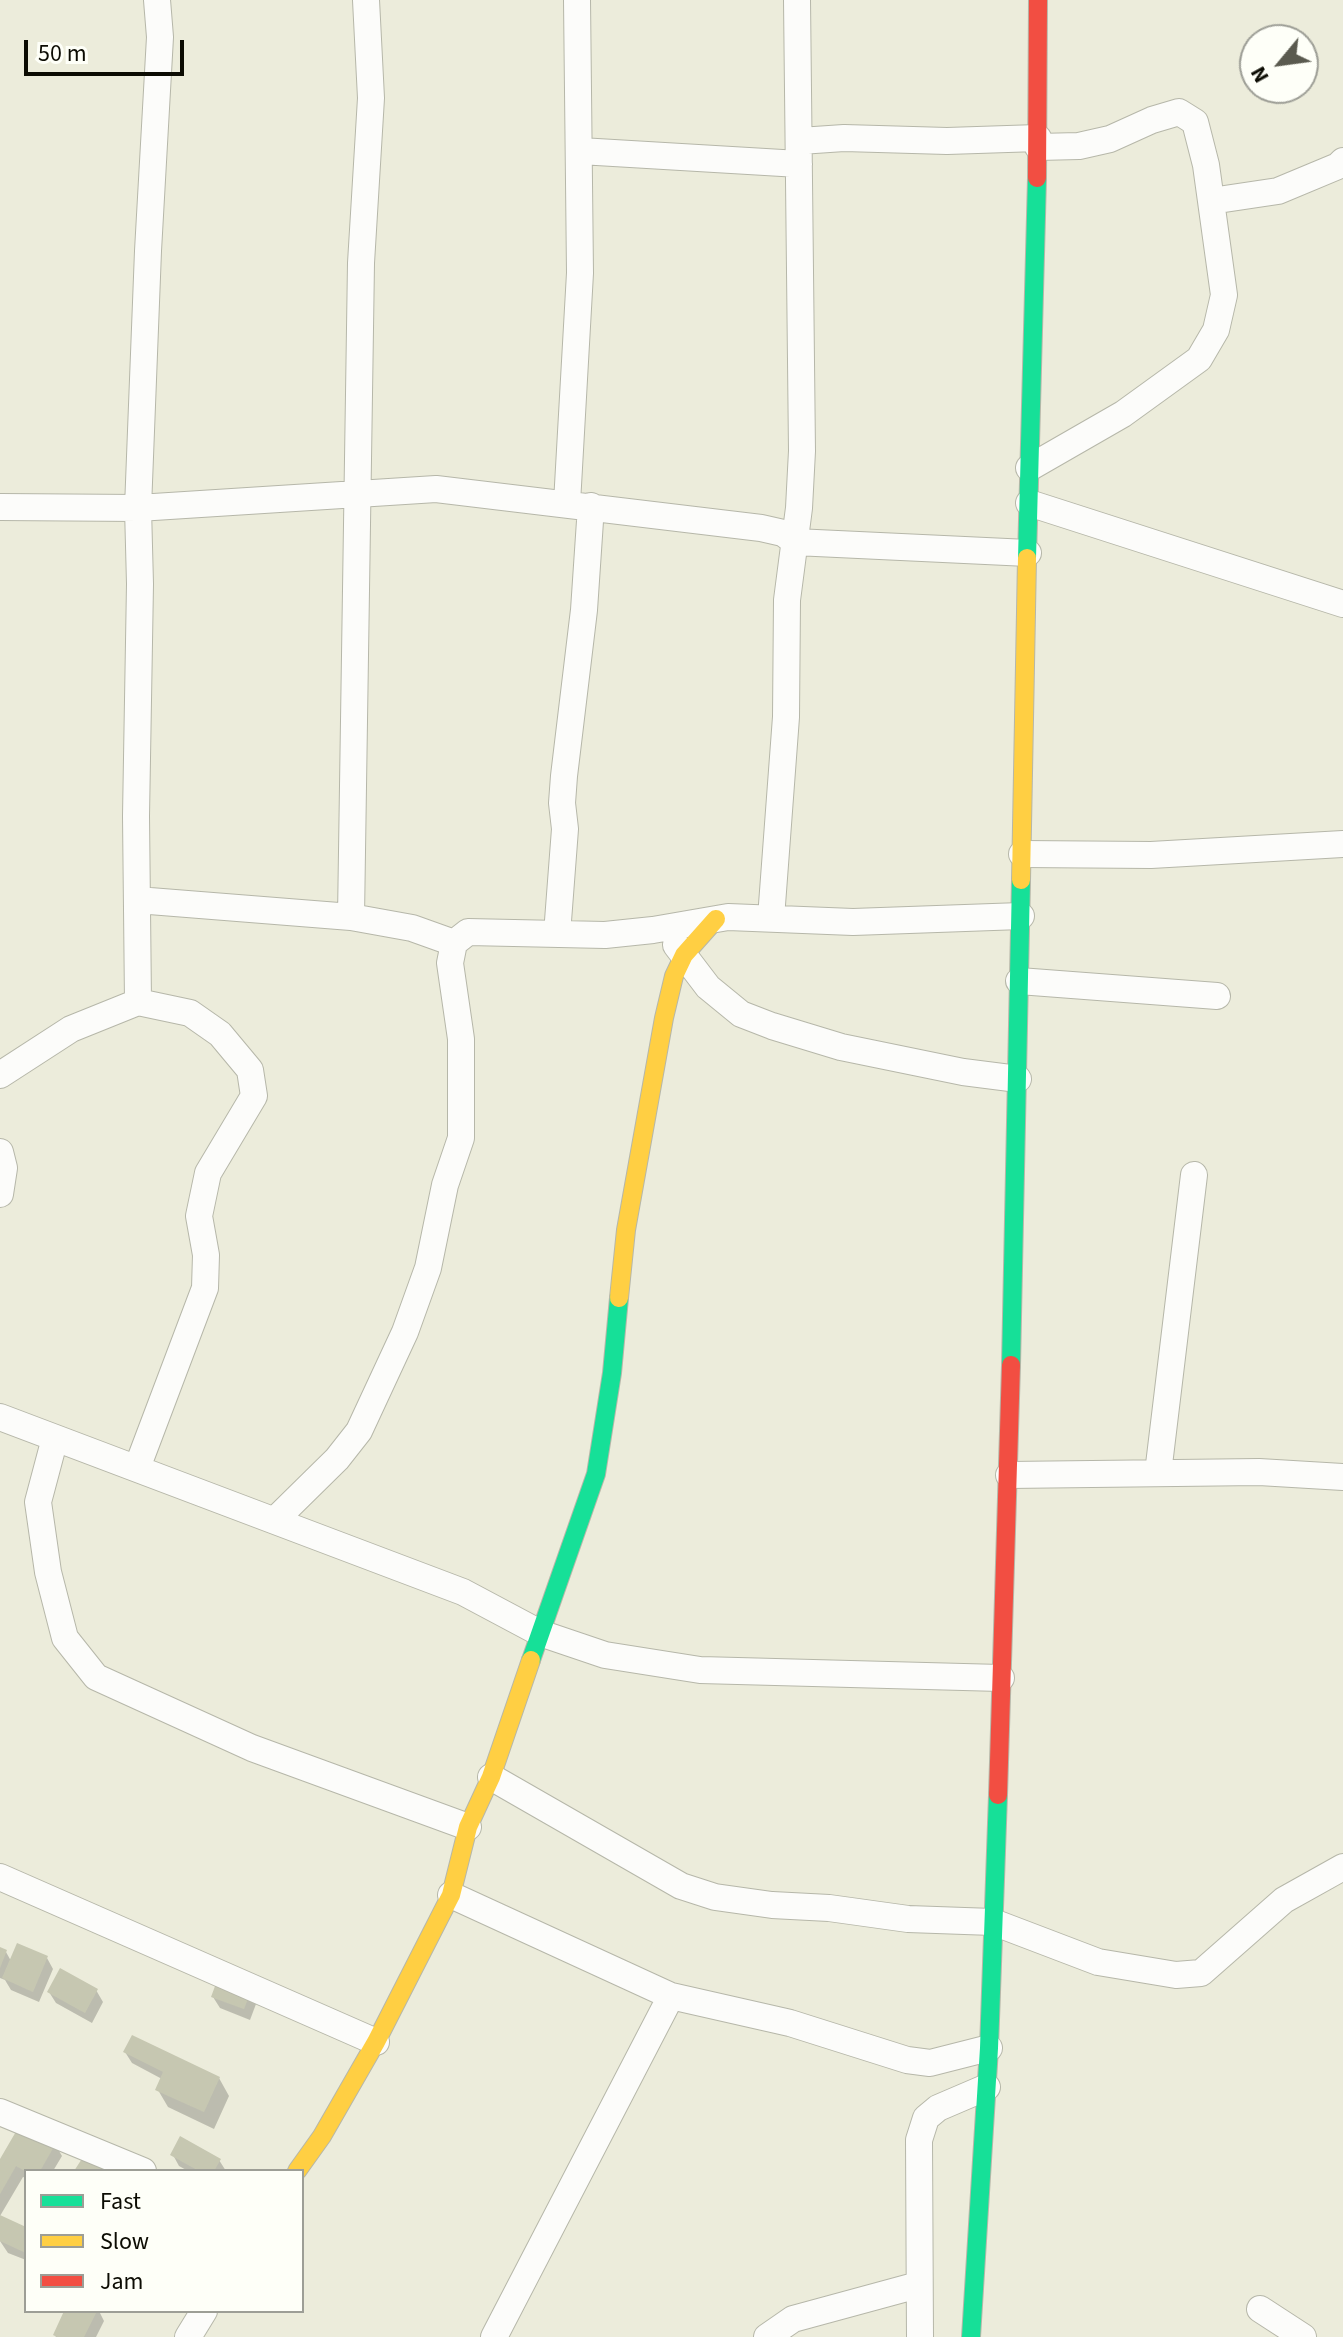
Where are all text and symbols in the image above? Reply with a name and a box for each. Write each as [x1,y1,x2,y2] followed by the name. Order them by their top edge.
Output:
[28,24,188,74] scale bar
[1239,24,1319,104] north arrow
[38,36,87,71] text: 50 m
[1242,61,1277,89] text: N
[24,2169,304,2313] legend
[100,2184,141,2219] text: Fast
[100,2224,149,2259] text: Slow
[100,2264,144,2299] text: Jam

